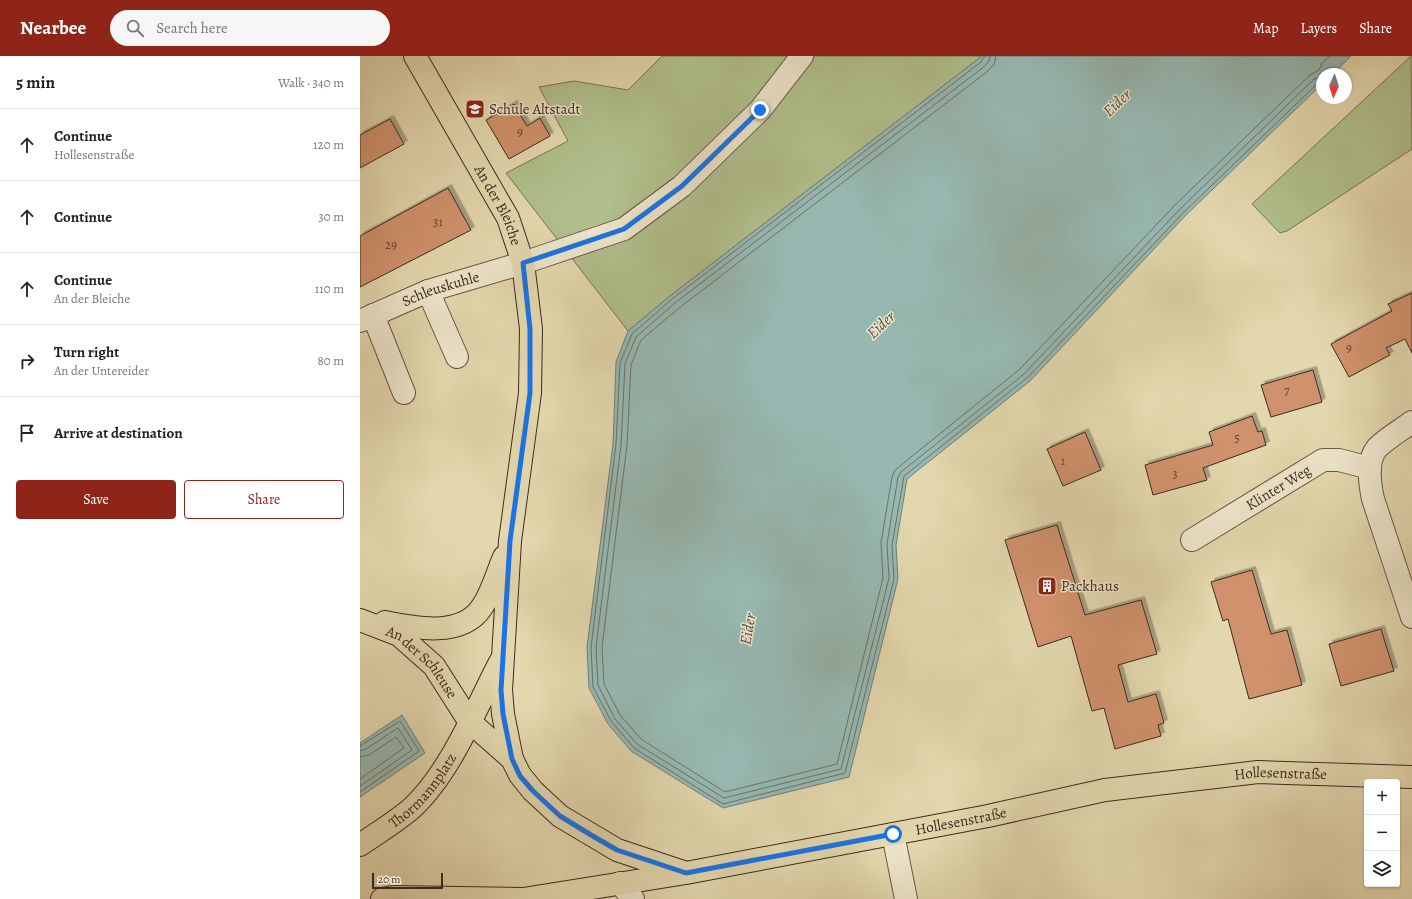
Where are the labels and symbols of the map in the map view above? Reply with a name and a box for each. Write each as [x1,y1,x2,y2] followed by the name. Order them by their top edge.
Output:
[1316,68,1352,104] north arrow
[1098,84,1136,122] water label: Eider
[464,98,486,120] school or university icon: Schule Altstadt
[489,99,581,119] place label: Schule Altstadt
[751,101,769,119] route end
[517,123,523,140] house number: 9
[469,160,526,248] street label: An der Bleiche
[433,213,443,230] house number: 31
[385,236,397,253] house number: 29
[399,266,482,311] street label: Schleuskuhle
[862,306,900,344] water label: Eider
[1346,339,1352,356] house number: 9
[1284,381,1290,398] house number: 7
[1234,429,1240,446] house number: 5
[1061,452,1066,469] house number: 1
[1242,460,1315,515] street label: Klinter Weg
[1172,465,1178,482] house number: 3
[1036,575,1058,597] building icon: Packhaus
[1061,576,1119,596] place label: Packhaus
[734,611,762,646] water label: Eider
[382,621,462,703] street label: An der Schleuse
[385,749,461,833] street label: Thormannplatz
[1233,762,1327,785] street label: Hollesenstraße
[913,802,1009,840] street label: Hollesenstraße
[884,825,902,843] route start
[372,871,443,890] scale bar

